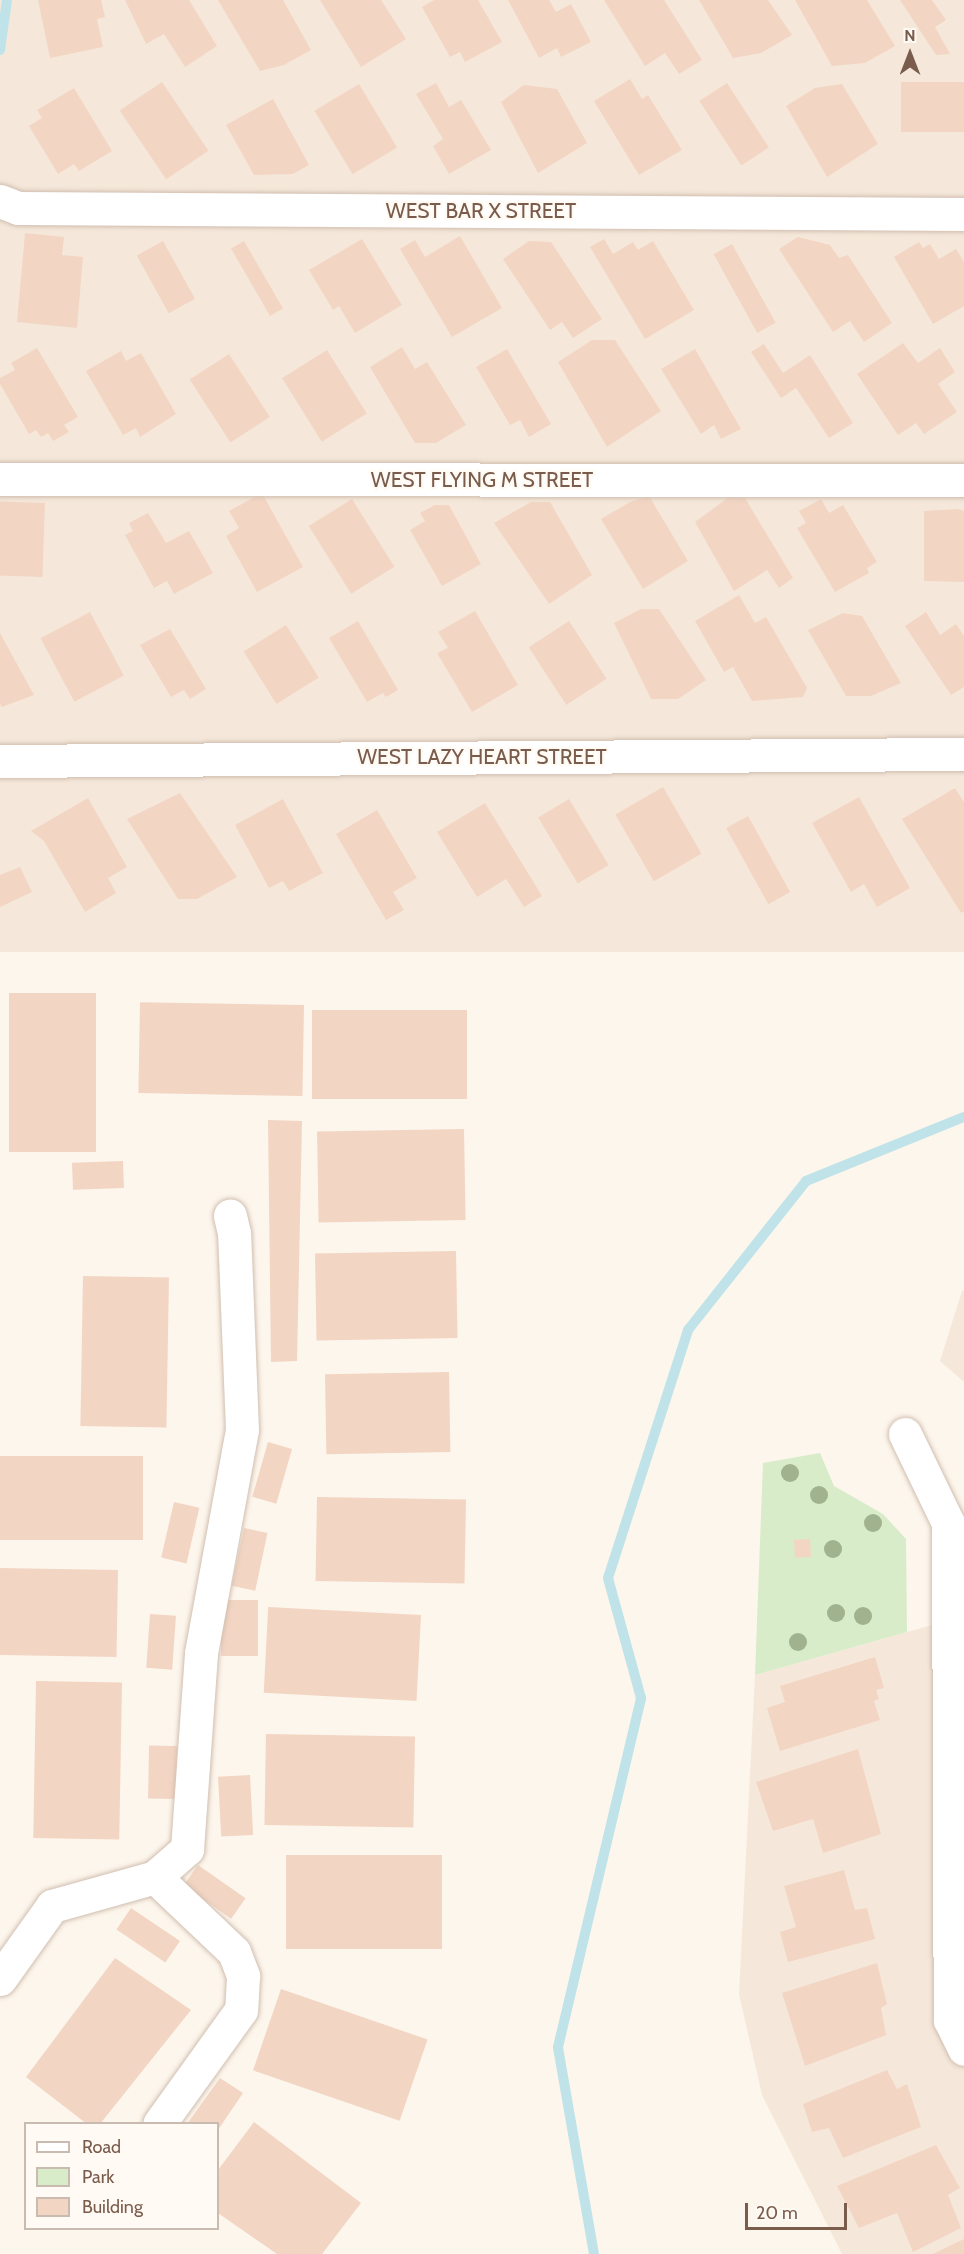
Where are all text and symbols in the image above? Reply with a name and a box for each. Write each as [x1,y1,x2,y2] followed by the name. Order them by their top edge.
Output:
[880,24,940,84] north arrow
[904,26,916,45] text: N
[386,198,576,224] street label: WEST BAR X STREET
[371,467,593,493] street label: WEST FLYING M STREET
[357,744,607,770] street label: WEST LAZY HEART STREET
[24,2122,219,2230] legend
[82,2136,121,2158] text: Road
[82,2166,114,2188] text: Park
[748,2191,850,2229] scale bar
[82,2196,143,2218] text: Building
[756,2202,798,2224] text: 20 m

